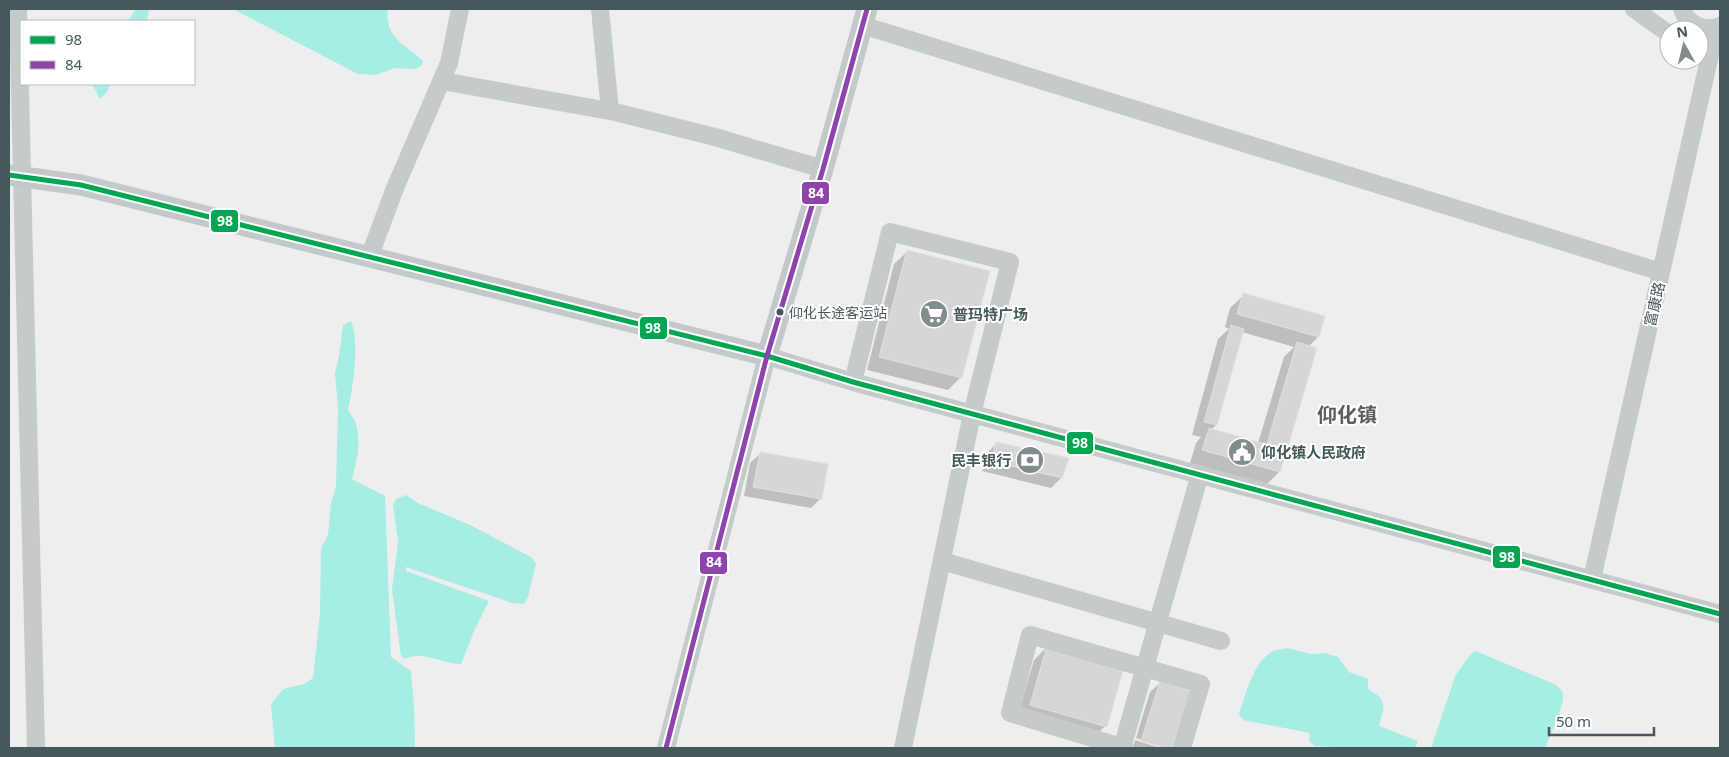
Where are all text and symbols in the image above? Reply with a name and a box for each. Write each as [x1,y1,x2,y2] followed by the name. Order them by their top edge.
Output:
[20,20,195,85] legend
[1659,20,1709,70] north arrow
[1675,21,1689,42] text: N
[65,29,82,49] text: 98
[65,54,83,74] text: 84
[801,181,830,205] line badge: 84
[808,183,824,202] text: 84
[210,209,239,233] line badge: 98
[217,211,233,230] text: 98
[1639,280,1669,328] street label: 富康路
[919,299,949,329] supermarket icon: 普玛特广场
[789,303,887,322] place label: 仰化长途客运站
[953,304,1028,324] place label: 普玛特广场
[775,307,785,317] marker: 仰化长途客运站
[639,316,668,340] line badge: 98
[645,318,661,337] text: 98
[1317,401,1377,428] district label: 仰化镇
[1066,431,1094,455] line badge: 98
[1072,433,1088,452] text: 98
[1227,437,1257,467] public building icon: 仰化镇人民政府
[1261,442,1366,462] place label: 仰化镇人民政府
[1015,445,1045,475] bank icon: 民丰银行
[951,450,1011,470] place label: 民丰银行
[1492,545,1521,569] line badge: 98
[1499,547,1515,566] text: 98
[699,551,728,575] line badge: 84
[706,552,722,571] text: 84
[1549,704,1654,736] scale bar
[1556,711,1591,731] text: 50 m

